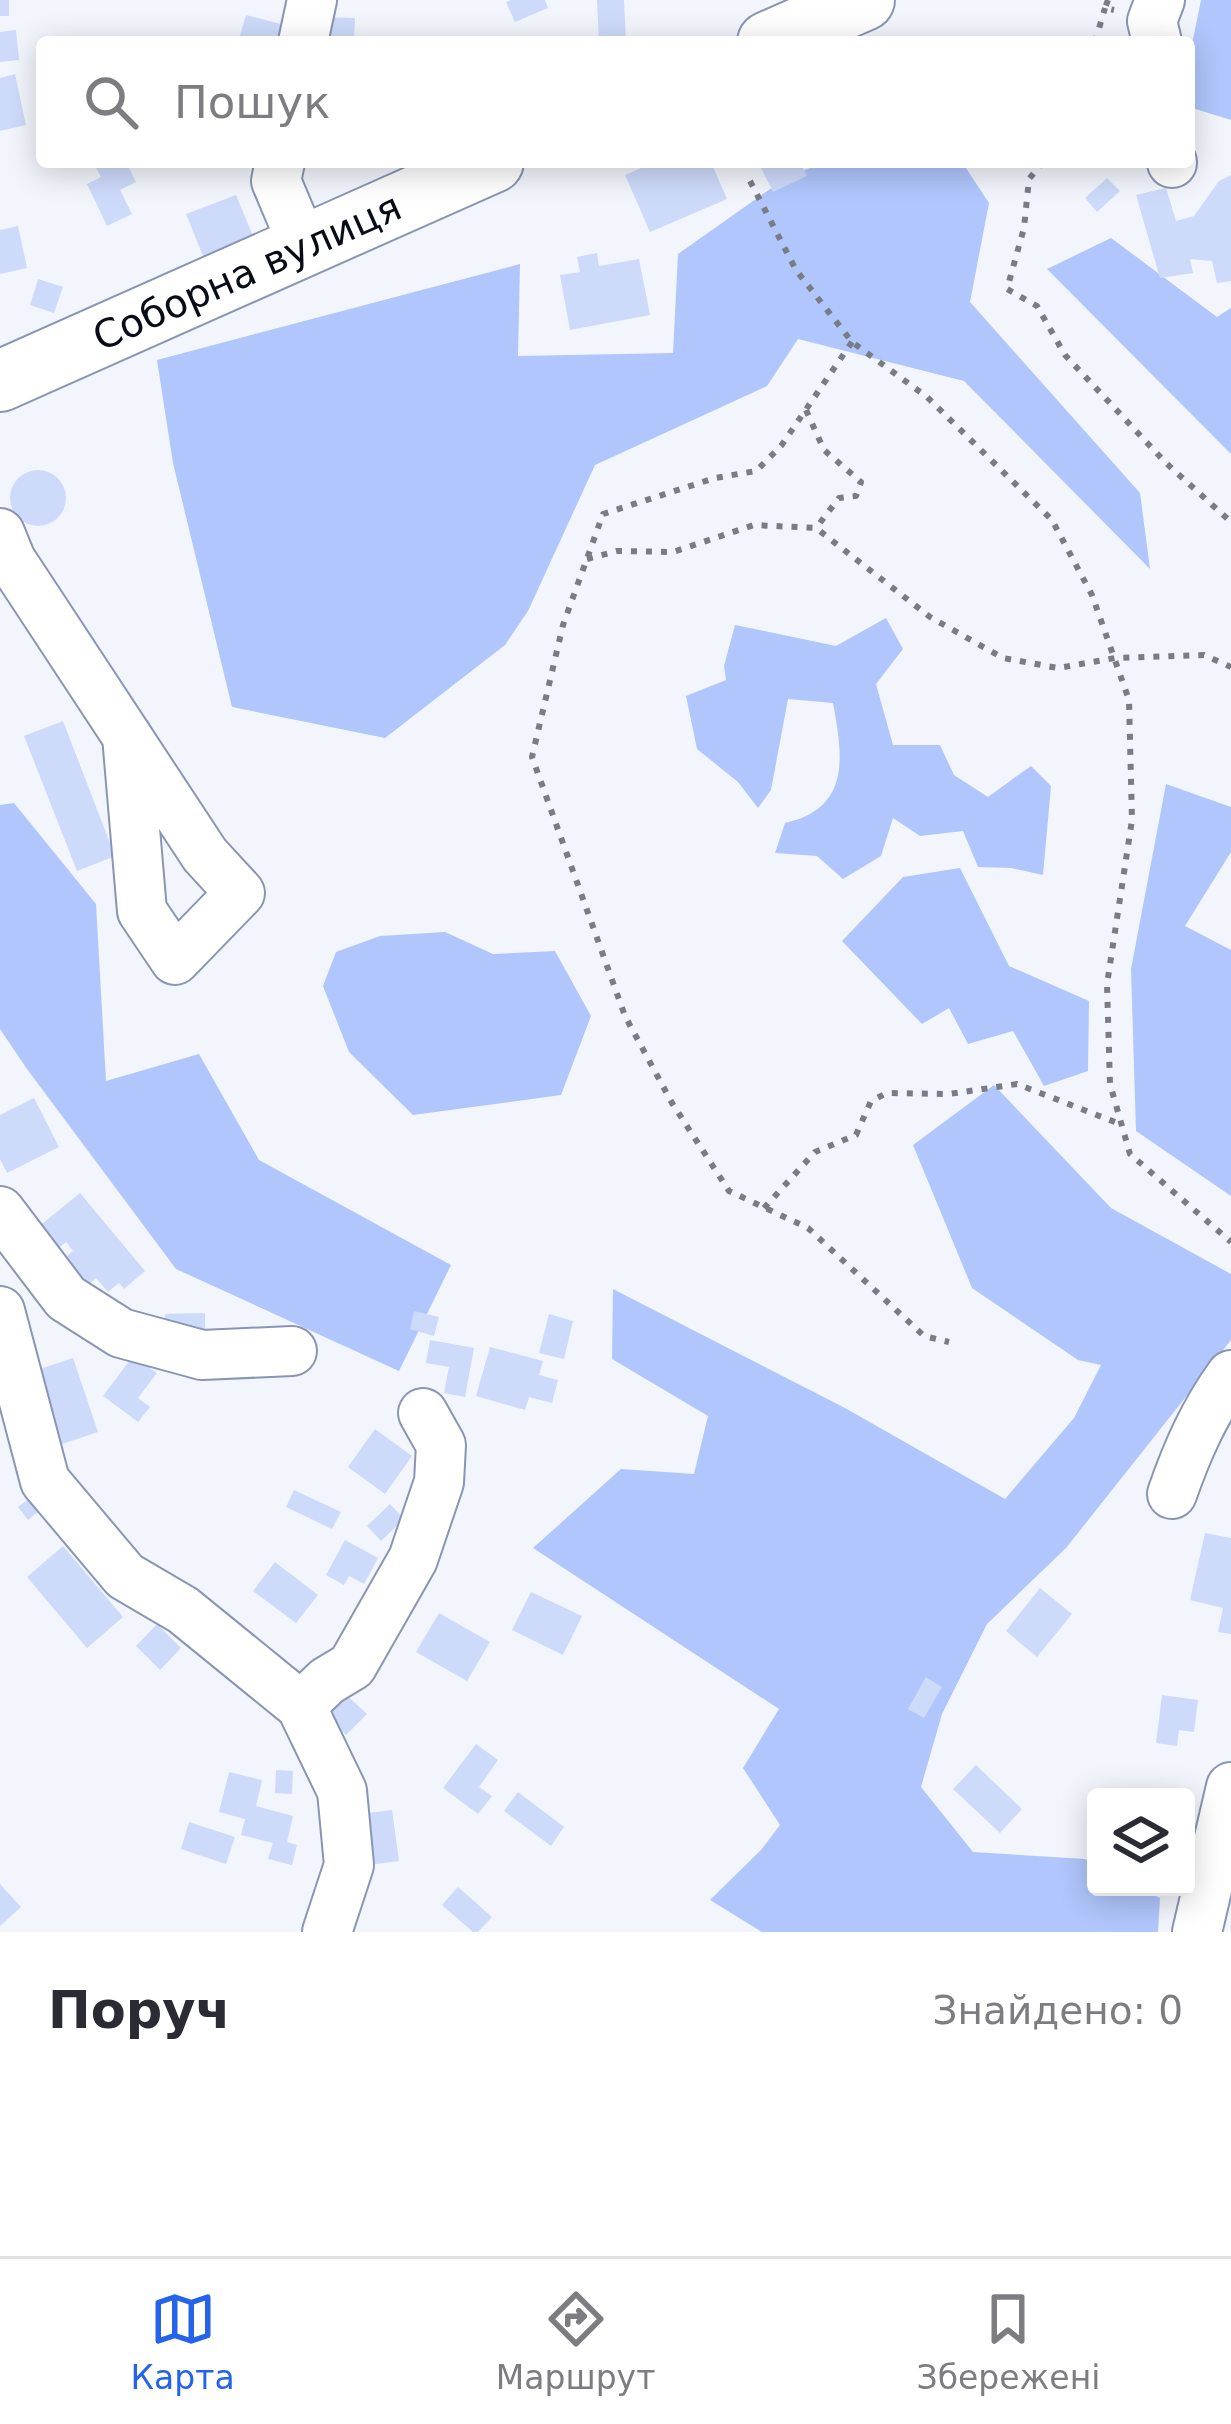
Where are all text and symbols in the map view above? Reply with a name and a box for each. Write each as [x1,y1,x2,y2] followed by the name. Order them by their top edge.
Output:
[36,36,1195,168] search box
[78,69,144,135] icon: search
[174,76,330,129] text: Пошук
[86,184,408,360] street label: Соборна вулиця
[1087,1788,1195,1896] map controls
[1087,1788,1195,1896] button: layers
[48,1981,230,2040] text: Поруч
[933,1988,1183,2033] text: Знайдено: 0
[131,2286,235,2397] tab: Карта
[496,2286,655,2397] tab: Маршрут
[917,2286,1100,2397] tab: Збережені

